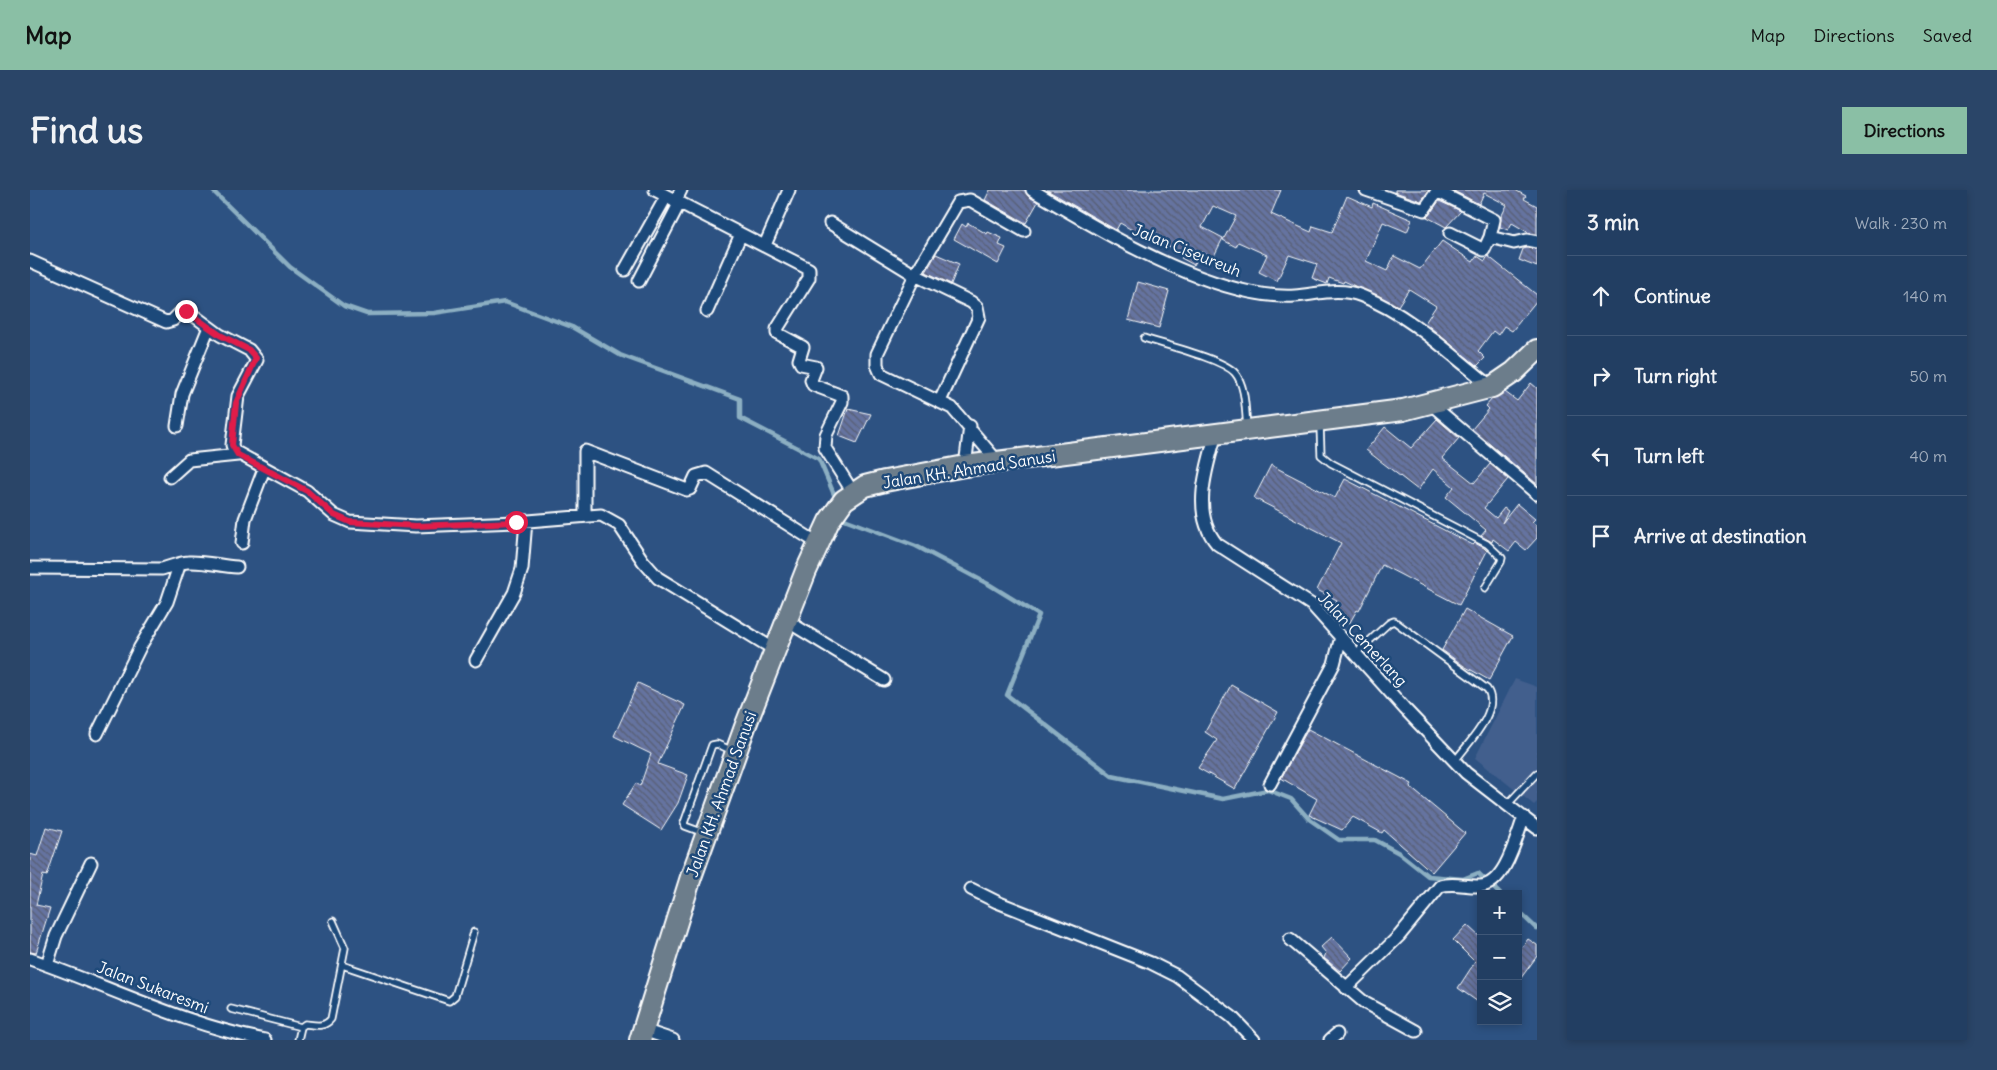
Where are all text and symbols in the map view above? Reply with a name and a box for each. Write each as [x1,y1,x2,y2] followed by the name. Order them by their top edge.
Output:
[25,20,72,50] text: Map
[1750,24,1785,47] text: Map
[1813,24,1895,47] text: Directions
[1923,24,1972,47] text: Saved
[1842,107,1967,154] button: Directions
[30,108,143,152] text: Find us
[1587,209,1639,236] text: 3 min
[1855,213,1947,233] text: Walk · 230 m
[1130,219,1244,281] street label: Jalan Ciseureuh
[1587,282,1615,310] icon: ahead
[1634,284,1711,308] text: Continue
[1903,286,1947,306] text: 140 m
[175,300,198,323] route end
[1587,362,1615,390] icon: right
[1634,364,1717,388] text: Turn right
[1909,366,1947,386] text: 50 m
[1587,442,1615,470] icon: left
[1634,444,1704,468] text: Turn left
[881,445,1057,493] street label: Jalan KH. Ahmad Sanusi
[1909,446,1947,466] text: 40 m
[505,511,528,534] route start
[1587,522,1615,550] icon: arrive
[1634,524,1807,548] text: Arrive at destination
[1314,588,1412,690] street label: Jalan Cemerlang
[682,709,760,879] street label: Jalan KH. Ahmad Sanusi
[1477,890,1522,1025] map controls
[1477,890,1522,935] button: +
[1477,935,1522,980] button: −
[94,957,212,1017] street label: Jalan Sukaresmi
[1477,980,1522,1025] button: layers

